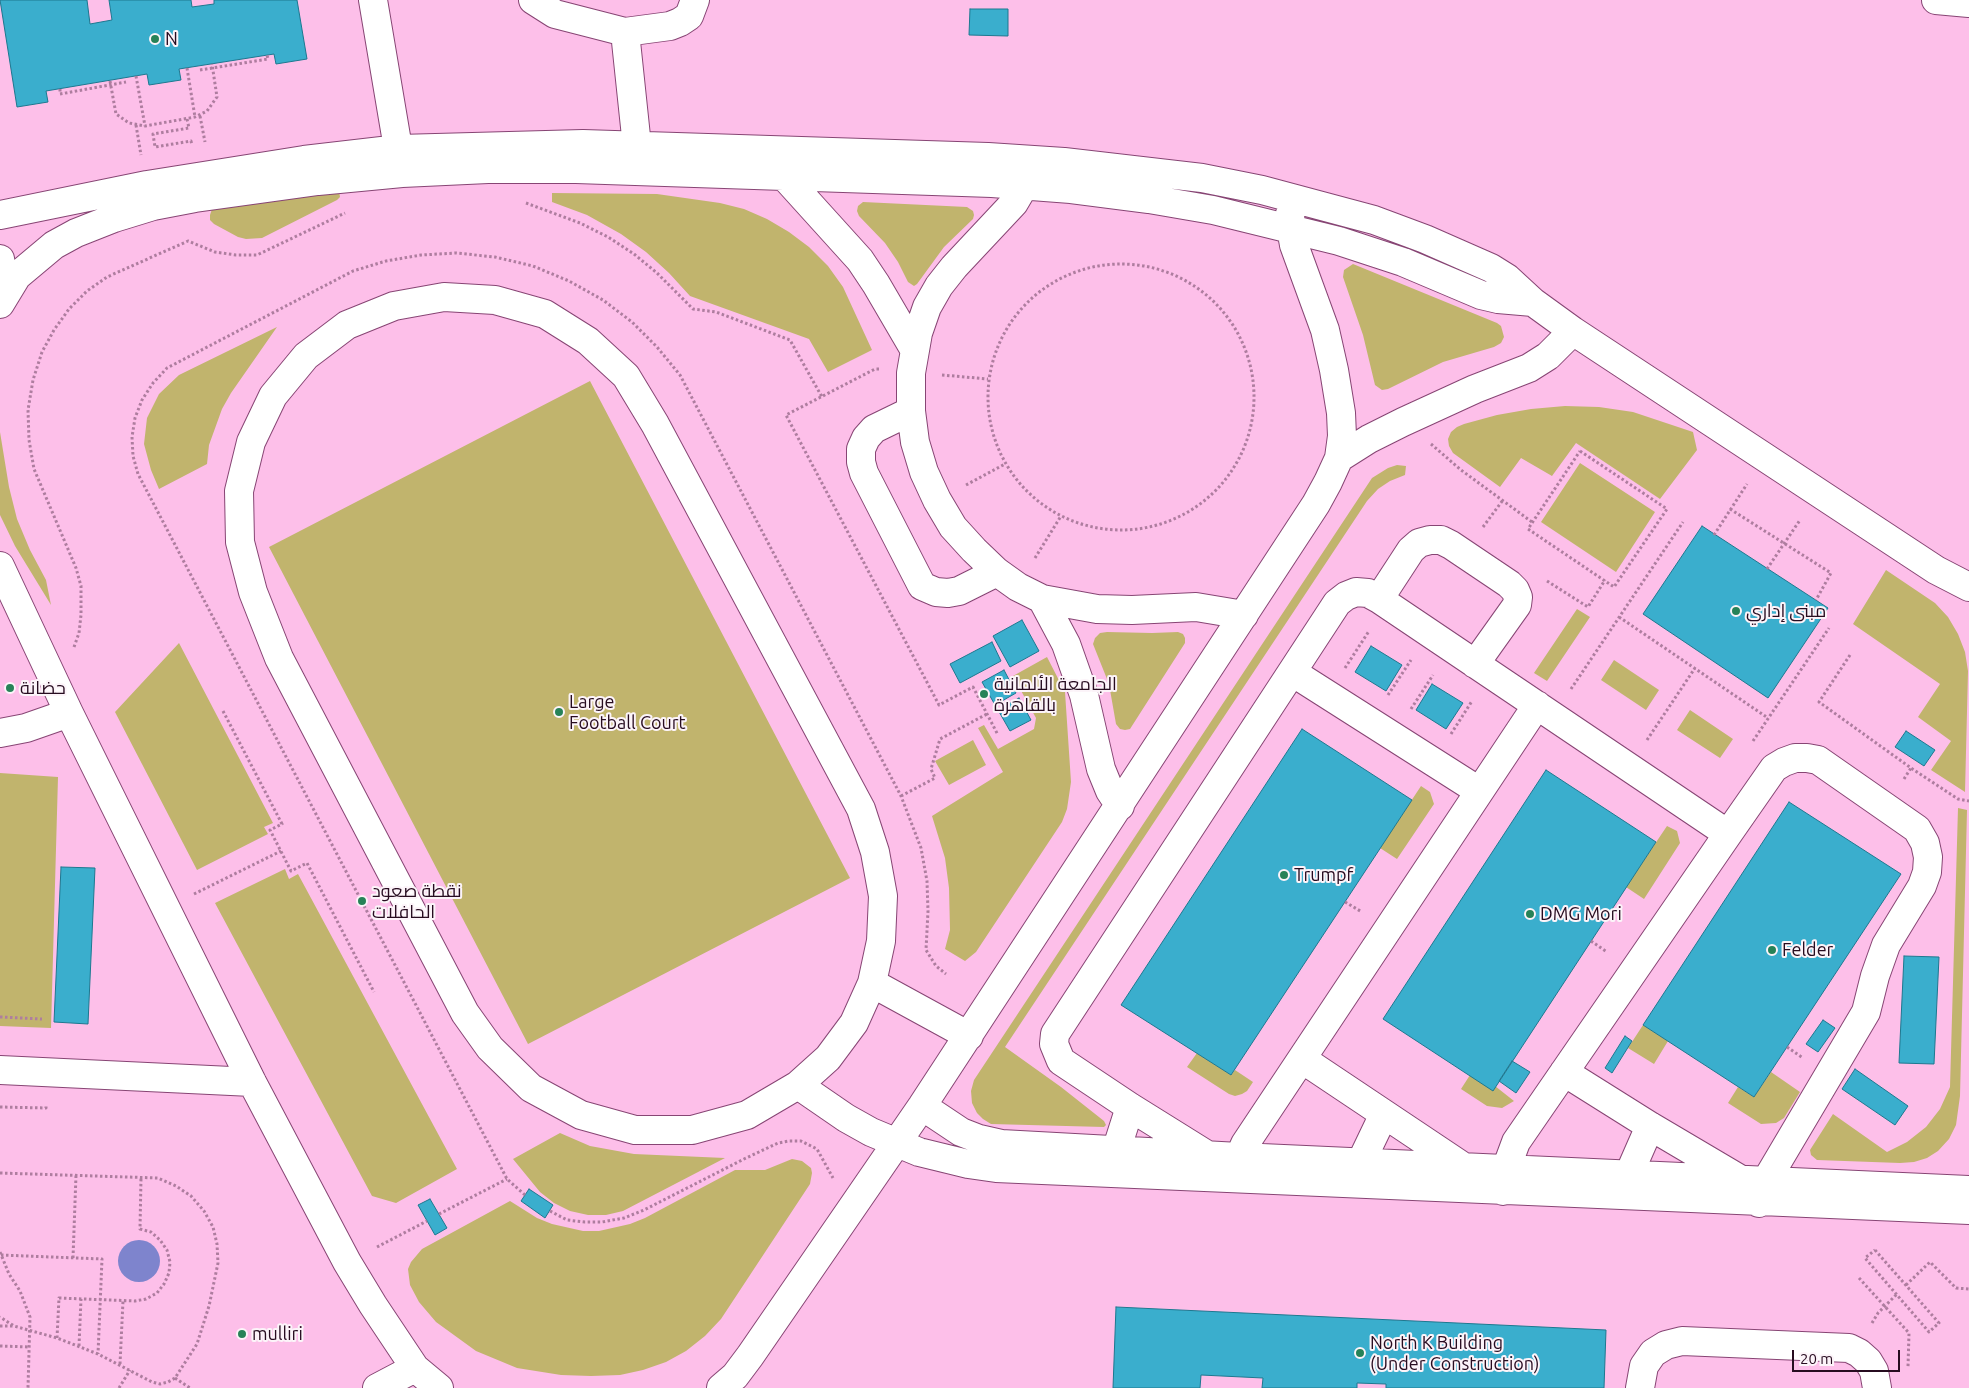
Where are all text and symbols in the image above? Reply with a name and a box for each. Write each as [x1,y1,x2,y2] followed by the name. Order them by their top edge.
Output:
[165,28,178,50] place label: N
[149,33,161,45] marker: N
[1746,600,1826,622] place label: مبنى إداري
[1730,605,1742,617] marker: مبنى إداري
[994,673,1117,716] place label: الجامعة الألمانية بالقاهرة
[20,677,66,699] place label: حضانة
[4,682,16,694] marker: حضانة
[978,688,990,700] marker: الجامعة الألمانية بالقاهرة
[569,691,686,734] place label: Large Football Court
[553,706,565,718] marker: Large Football Court
[1294,864,1353,886] place label: Trumpf
[1278,869,1290,881] marker: Trumpf
[372,880,462,922] place label: نقطة صعود الحافلات
[356,895,368,907] marker: نقطة صعود الحافلات
[1540,903,1622,925] place label: DMG Mori
[1524,908,1536,920] marker: DMG Mori
[1782,939,1833,961] place label: Felder
[1766,944,1778,956] marker: Felder
[252,1323,303,1345] place label: mulliri
[236,1328,248,1340] marker: mulliri
[1370,1332,1539,1375] place label: North K Building (Under Construction)
[1794,1340,1902,1372] scale bar
[1354,1347,1366,1359] marker: North K Building (Under Construction)
[1800,1350,1833,1367] text: 20 m

